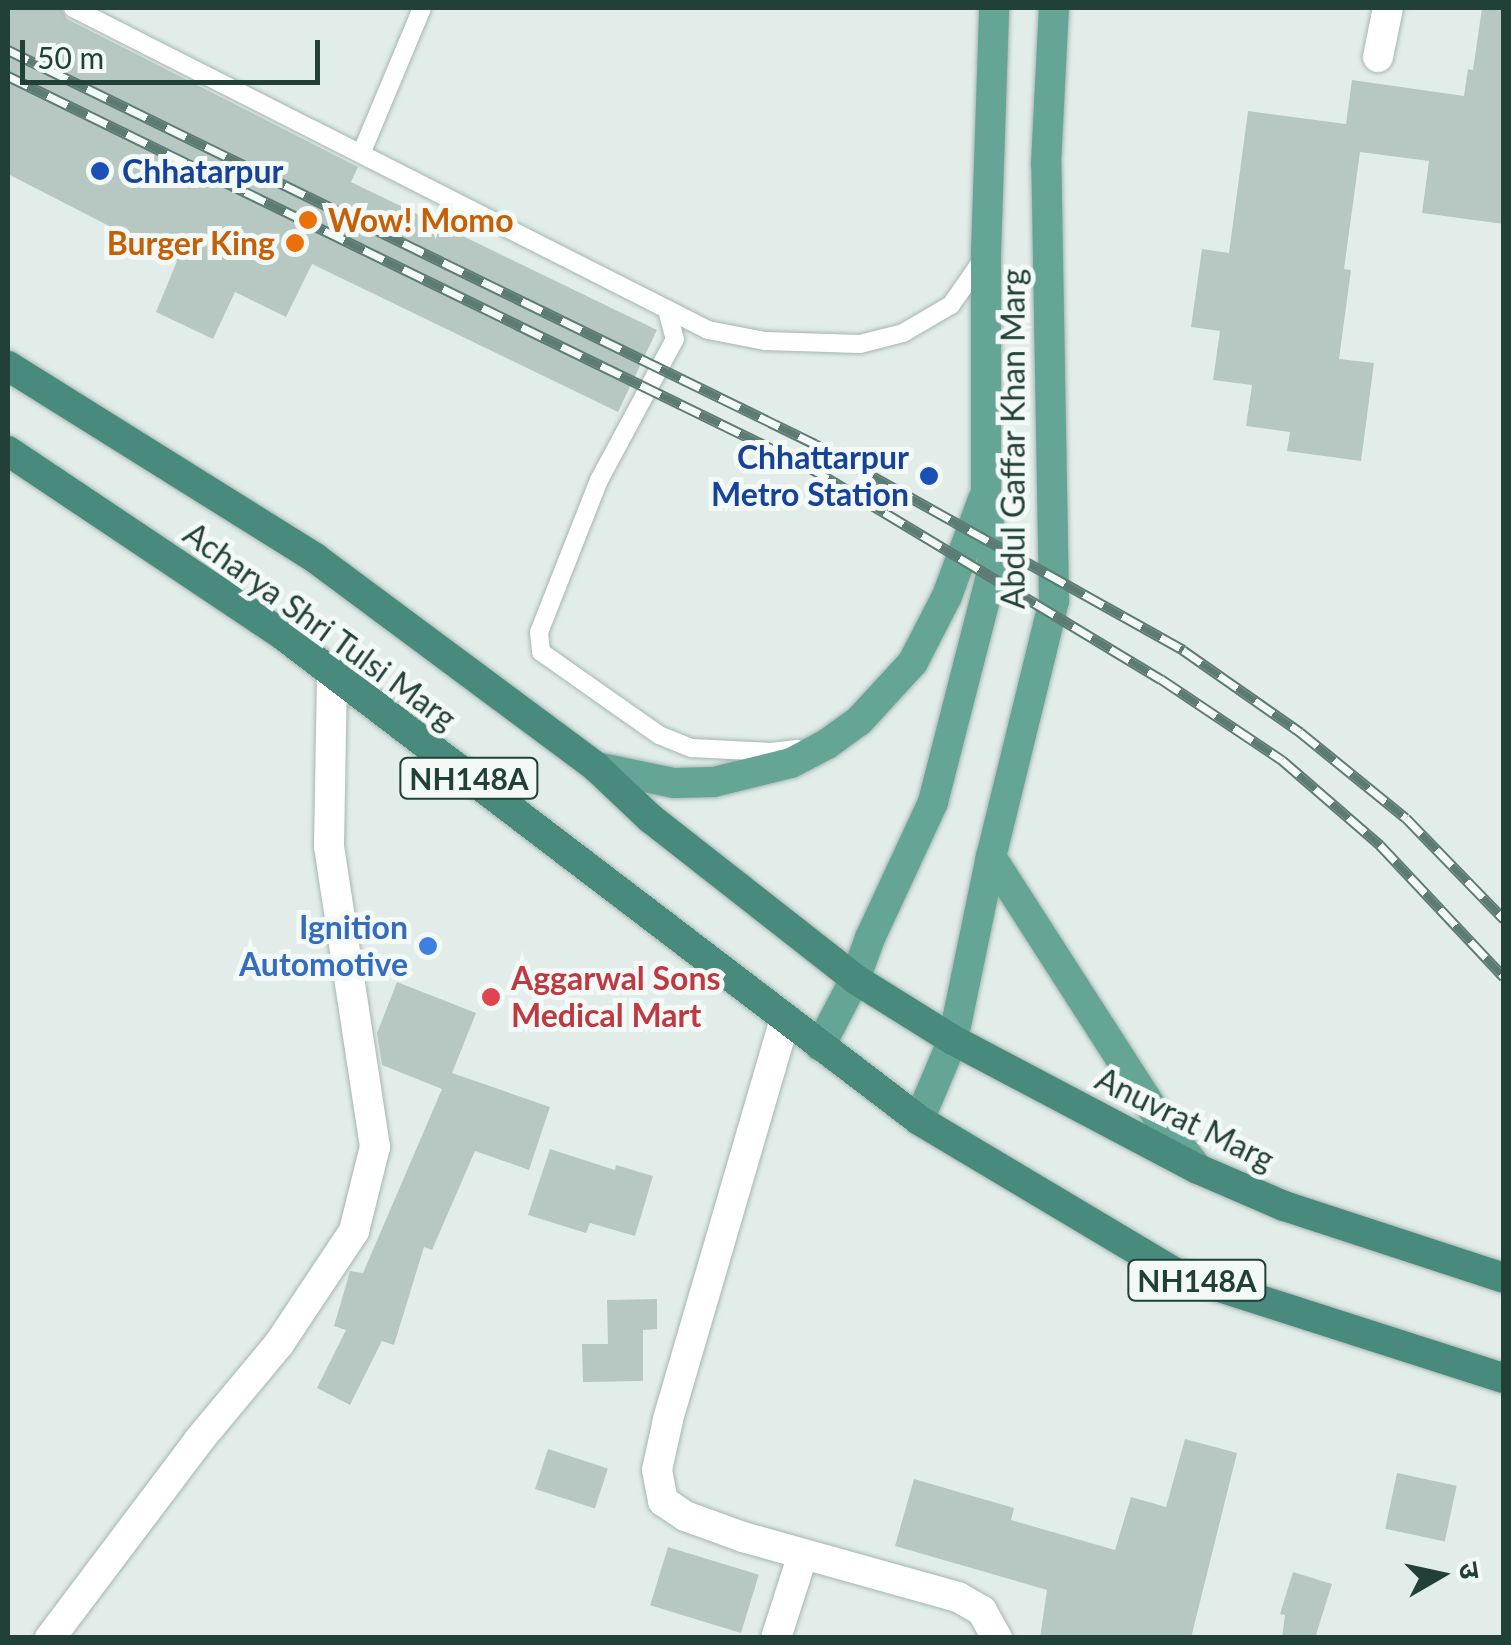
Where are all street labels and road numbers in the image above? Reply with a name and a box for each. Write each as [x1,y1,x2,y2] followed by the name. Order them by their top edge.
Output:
[994,269,1032,609] street label: Abdul Gaffar Khan Marg
[176,514,464,738] street label: Acharya Shri Tulsi Marg
[399,753,539,803] road number: NH148A
[1090,1059,1280,1179] street label: Anuvrat Marg
[1127,1255,1267,1305] road number: NH148A

